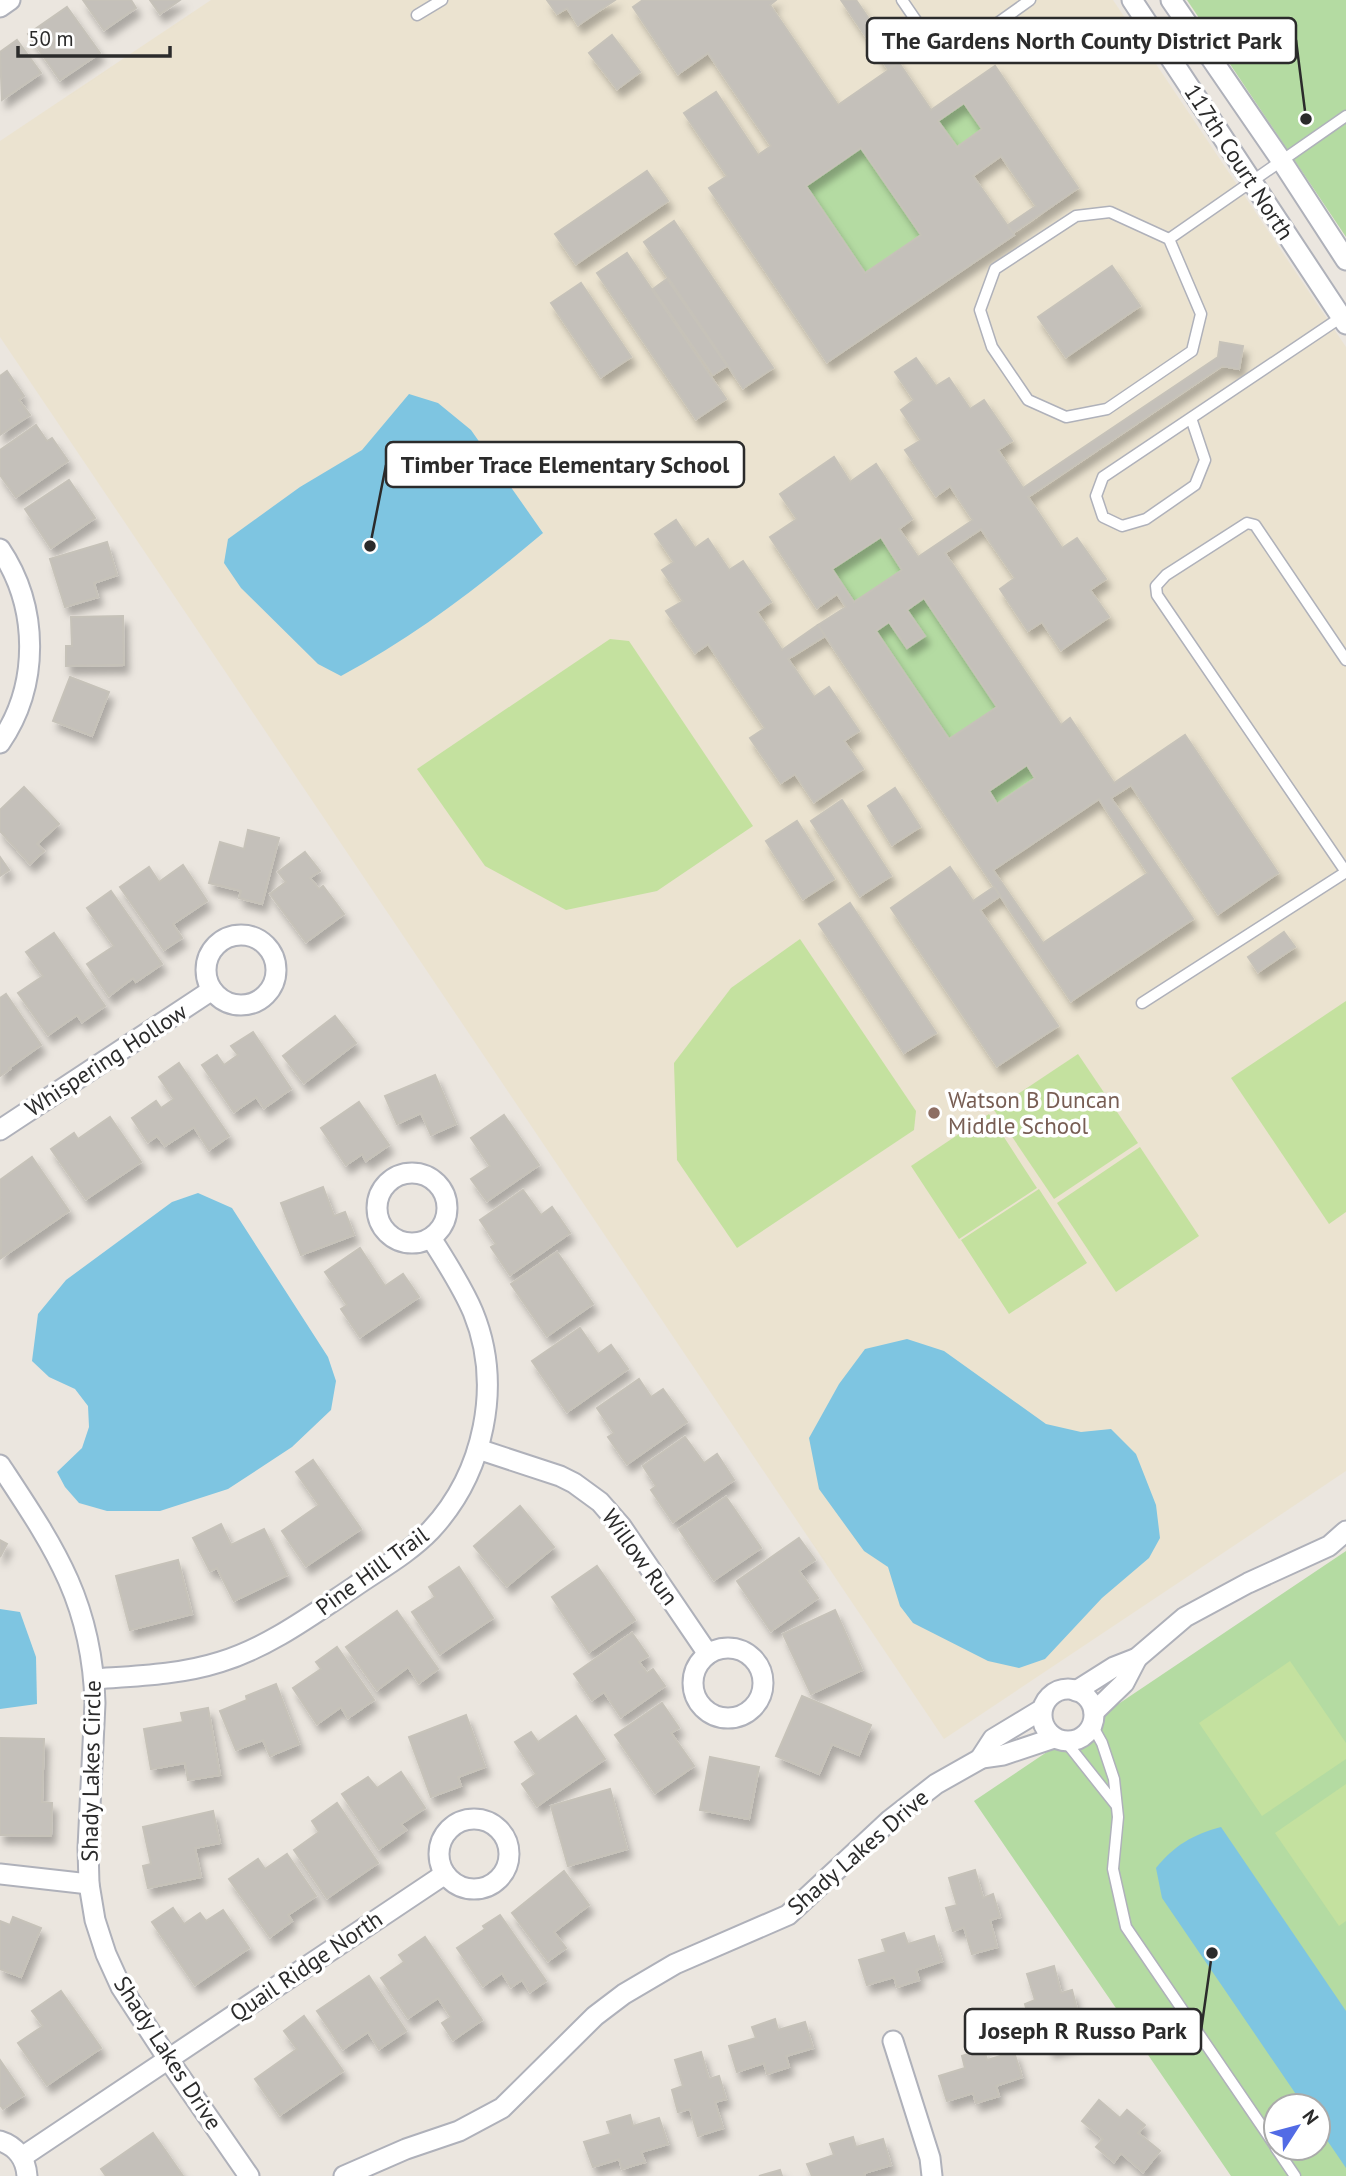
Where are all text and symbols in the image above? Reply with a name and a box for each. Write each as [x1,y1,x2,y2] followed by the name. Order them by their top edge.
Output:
[18,14,170,58] scale bar
[867,18,1296,63] callout: The Gardens North County District Park
[28,25,74,52] text: 50 m
[882,25,1282,56] text: The Gardens North County District Park
[1178,78,1301,245] street label: 117th Court North
[386,442,744,487] callout: Timber Trace Elementary School
[401,449,730,480] text: Timber Trace Elementary School
[19,996,192,1123] street label: Whispering Hollow
[948,1085,1120,1140] place label: Watson B Duncan Middle School
[926,1105,942,1121] marker: Watson B Duncan Middle School
[596,1503,685,1610] street label: Willow Run
[310,1520,434,1621] street label: Pine Hill Trail
[74,1680,107,1862] street label: Shady Lakes Circle
[781,1783,934,1921] street label: Shady Lakes Drive
[224,1904,387,2027] street label: Quail Ridge North
[108,1971,229,2135] street label: Shady Lakes Drive
[965,2009,1201,2054] callout: Joseph R Russo Park
[978,2015,1187,2046] text: Joseph R Russo Park
[1262,2092,1332,2162] north arrow
[1297,2105,1324,2129] text: N

